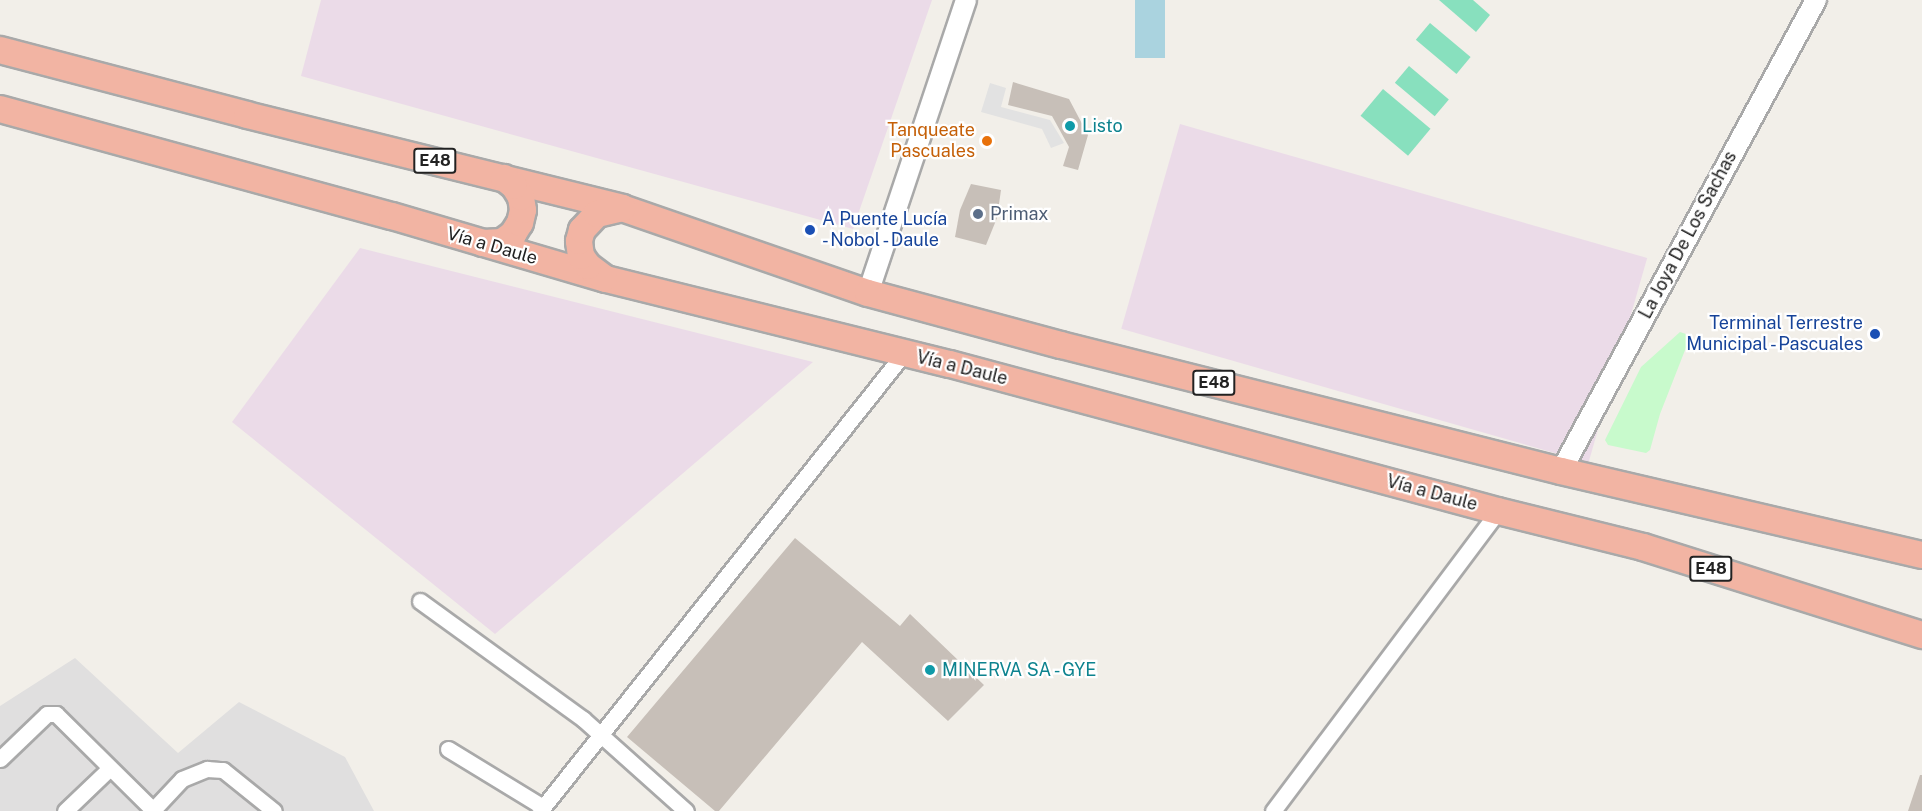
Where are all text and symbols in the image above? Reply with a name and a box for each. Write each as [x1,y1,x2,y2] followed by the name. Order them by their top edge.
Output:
[1082,115,1123,137] place label: Listo
[1063,119,1077,133] marker: Listo
[887,120,975,162] place label: Tanqueate Pascuales
[980,134,994,148] marker: Tanqueate Pascuales
[1635,147,1741,323] street label: La Joya De Los Sachas
[412,148,458,174] road number: E48
[990,203,1049,225] place label: Primax
[971,207,985,221] marker: Primax
[822,209,947,252] place label: A Puente Lucía - Nobol - Daule
[444,223,540,269] street label: Vía a Daule
[803,223,817,237] marker: A Puente Lucía - Nobol - Daule
[1681,313,1863,356] place label: Terminal Terrestre Municipal - Pascuales
[1868,327,1882,341] marker: Terminal Terrestre Municipal - Pascuales
[914,346,1010,390] street label: Vía a Daule
[1192,370,1236,396] road number: E48
[1384,471,1480,515] street label: Vía a Daule
[1688,556,1734,582] road number: E48
[942,659,1101,681] place label: MINERVA SA - GYE
[923,663,937,677] marker: MINERVA SA - GYE

